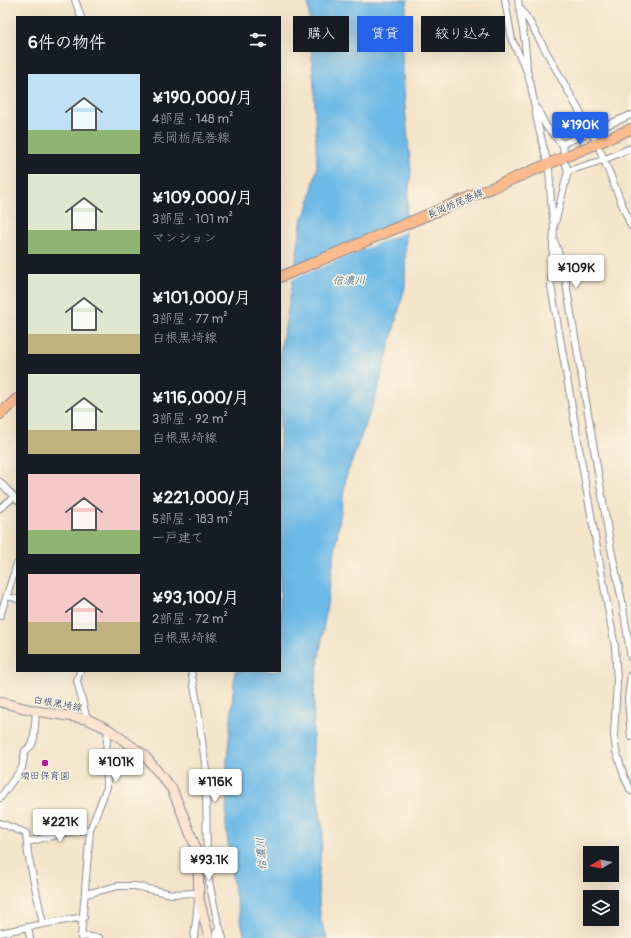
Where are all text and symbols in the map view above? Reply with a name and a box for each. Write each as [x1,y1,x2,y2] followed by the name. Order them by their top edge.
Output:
[293,16,349,52] chip: 購入
[357,16,413,52] chip: 賃貸
[421,16,505,52] chip: 絞り込み
[247,29,269,51] icon: filters
[28,32,106,53] text: 6件の物件
[152,87,253,108] text: ¥190,000/月
[60,90,108,138] icon: home
[152,111,233,127] text: 4部屋 · 148 m²
[552,112,608,146] pin: ¥190K
[561,117,599,133] text: ¥190K
[152,130,230,146] text: 長岡栃尾巻線
[152,187,253,208] text: ¥109,000/月
[425,187,485,221] street label: 長岡栃尾巻線
[60,190,108,238] icon: home
[152,211,233,227] text: 3部屋 · 101 m²
[152,230,216,246] text: マンション
[548,255,604,289] pin: ¥109K
[557,260,595,276] text: ¥109K
[333,274,366,287] water label: 信濃川
[152,287,251,308] text: ¥101,000/月
[60,290,108,338] icon: home
[152,311,228,327] text: 3部屋 · 77 m²
[152,330,217,346] text: 白根黒埼線
[152,387,249,408] text: ¥116,000/月
[60,390,108,438] icon: home
[152,411,228,427] text: 3部屋 · 92 m²
[152,430,217,446] text: 白根黒埼線
[152,487,252,508] text: ¥221,000/月
[60,490,108,538] icon: home
[152,511,233,527] text: 5部屋 · 183 m²
[152,530,204,546] text: 一戸建て
[152,587,239,608] text: ¥93,100/月
[60,590,108,638] icon: home
[152,611,228,627] text: 2部屋 · 72 m²
[152,630,217,646] text: 白根黒埼線
[32,694,83,714] street label: 白根黒埼線
[88,749,144,783] pin: ¥101K
[98,754,134,770] text: ¥101K
[40,758,50,768] marker: 須田保育園
[187,769,243,803] pin: ¥116K
[20,770,70,782] place label: 須田保育園
[198,774,232,790] text: ¥116K
[32,809,88,843] pin: ¥221K
[42,814,78,830] text: ¥221K
[254,837,269,871] water label: 信濃川
[583,846,619,882] north arrow
[583,846,619,926] map controls
[176,847,242,881] pin: ¥93.1K
[190,852,228,868] text: ¥93.1K
[583,890,619,926] button: layers

